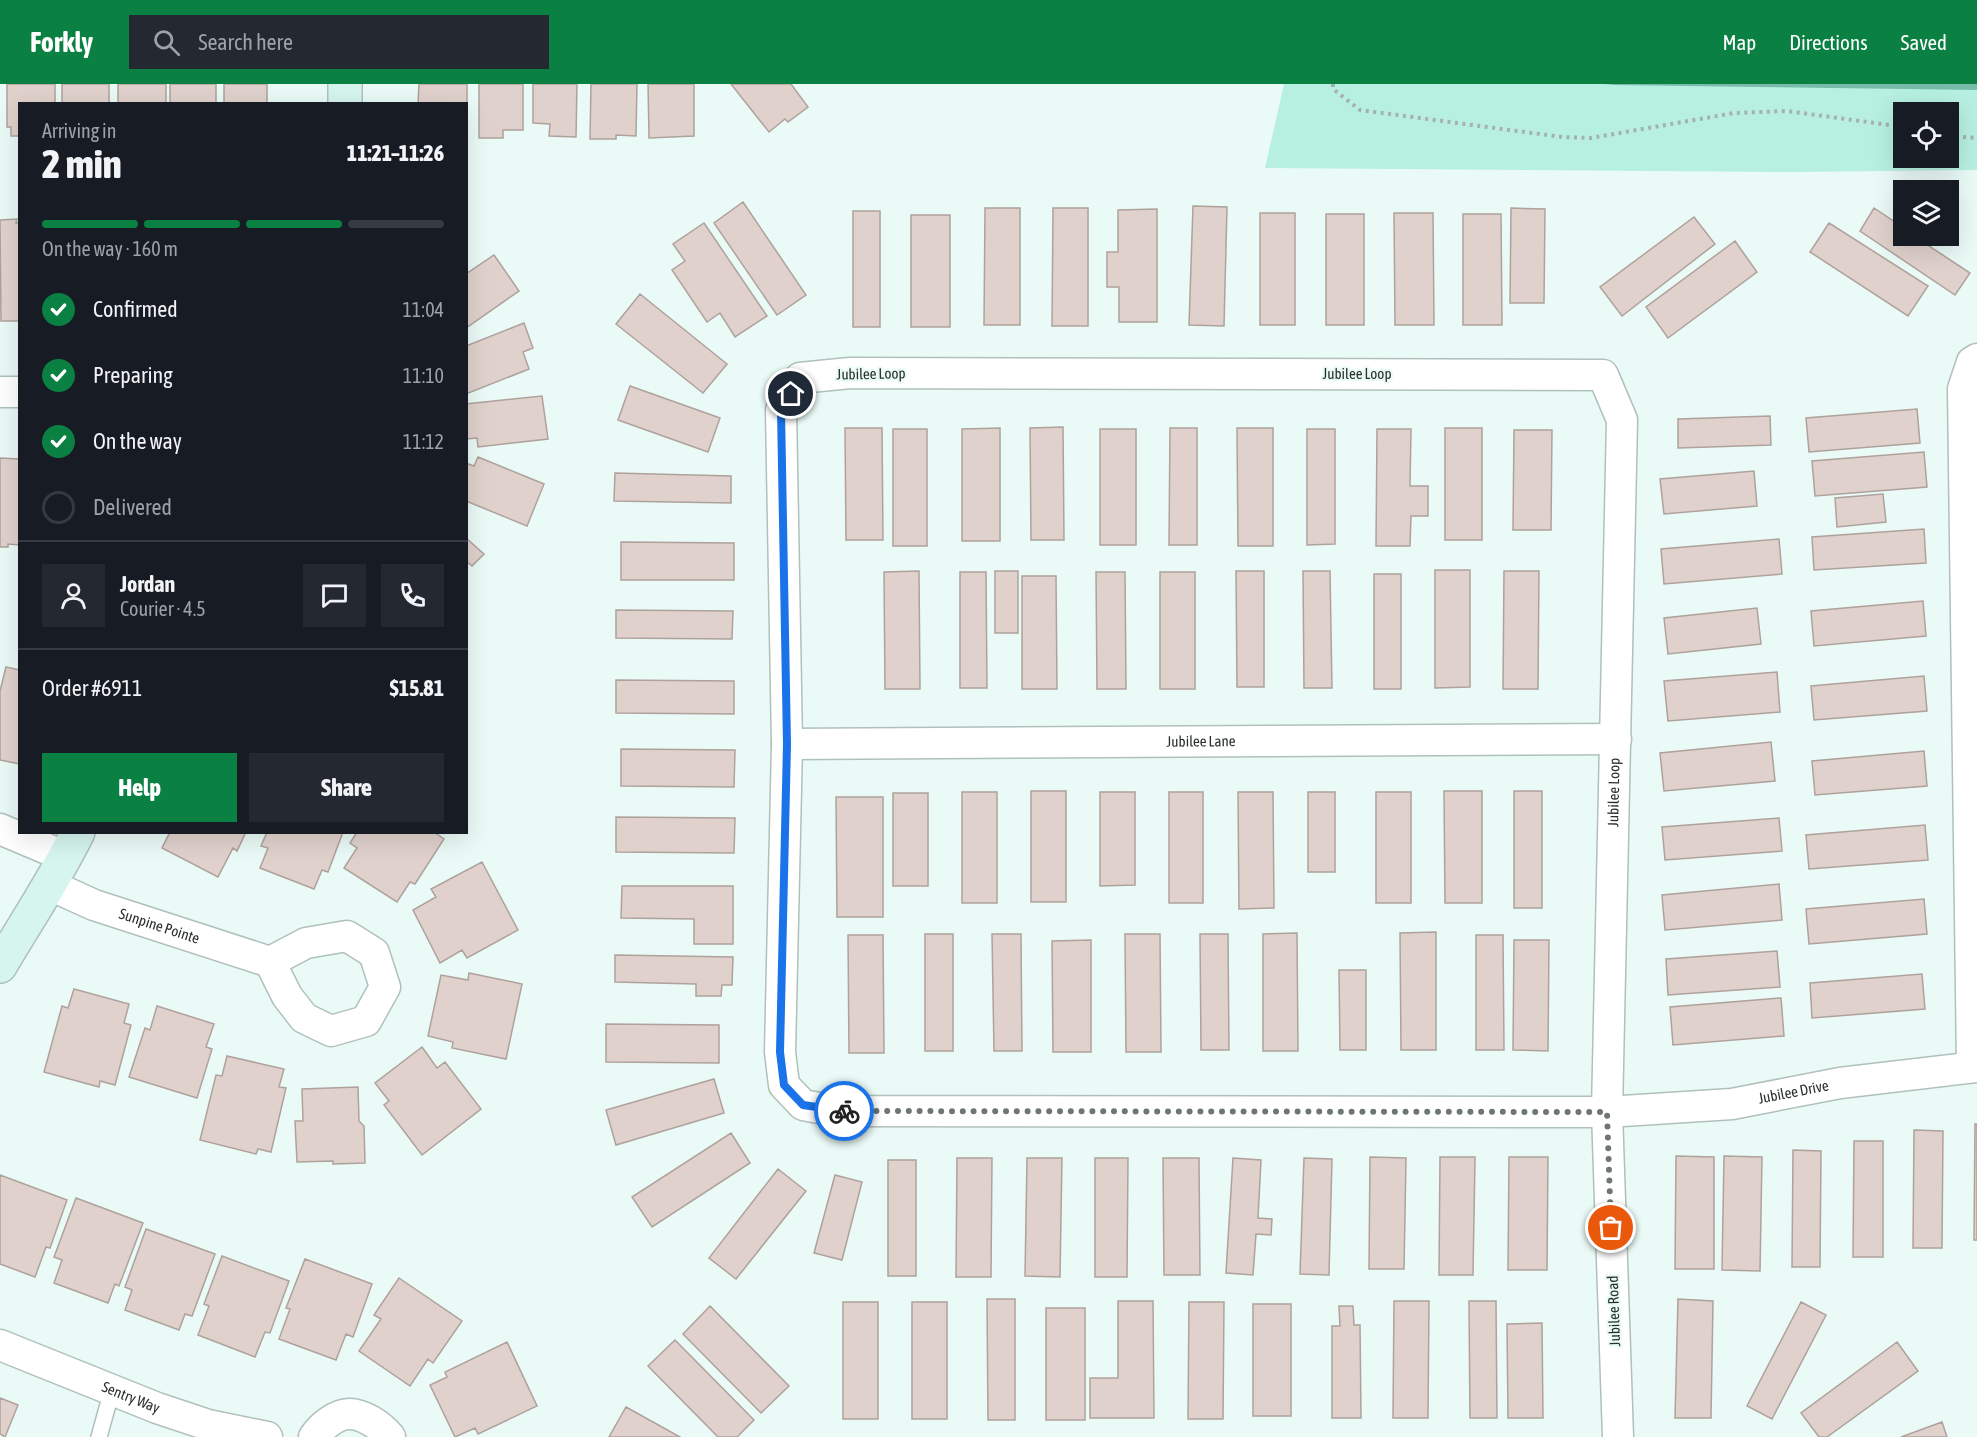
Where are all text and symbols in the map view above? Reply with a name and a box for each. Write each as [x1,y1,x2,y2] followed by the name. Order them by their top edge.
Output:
[129,15,549,69] search box
[30,26,93,58] text: Forkly
[150,26,183,59] icon: search
[198,29,293,55] text: Search here
[1722,30,1756,54] text: Map
[1789,30,1868,54] text: Directions
[1901,30,1947,54] text: Saved
[1893,102,1959,246] map controls
[1893,102,1959,168] button: locate
[42,119,116,142] text: Arriving in
[347,140,444,166] text: 11:21–11:26
[42,142,122,186] text: 2 min
[1893,180,1959,246] button: layers
[42,237,178,260] text: On the way · 160 m
[42,293,75,326] icon: check
[93,296,178,322] text: Confirmed
[402,298,444,321] text: 11:04
[42,359,75,392] icon: check
[93,362,173,388] text: Preparing
[403,364,444,387] text: 11:10
[836,364,906,383] street label: Jubilee Loop
[1322,365,1392,382] street label: Jubilee Loop
[765,368,816,419] pin
[774,377,807,410] icon: home
[42,425,75,458] icon: check
[93,428,182,454] text: On the way
[403,430,444,453] text: 11:12
[93,494,172,520] text: Delivered
[42,564,105,627] button: person
[303,564,366,627] button: chat
[381,564,444,627] button: phone
[120,571,175,597] text: Jordan
[120,597,206,620] text: Courier · 4.5
[42,675,142,701] text: Order #6911
[389,675,444,701] text: $15.81
[1166,732,1236,750] street label: Jubilee Lane
[42,753,237,822] button: Help
[249,753,444,822] button: Share
[1604,757,1623,827] street label: Jubilee Loop
[117,905,202,947] street label: Sunpine Pointe
[1757,1076,1830,1107] street label: Jubilee Drive
[814,1081,874,1141] courier
[828,1095,861,1128] icon: bike
[1585,1202,1636,1253] pin
[1594,1211,1627,1244] icon: bag
[1604,1275,1623,1347] street label: Jubilee Road
[100,1378,163,1416] street label: Sentry Way

